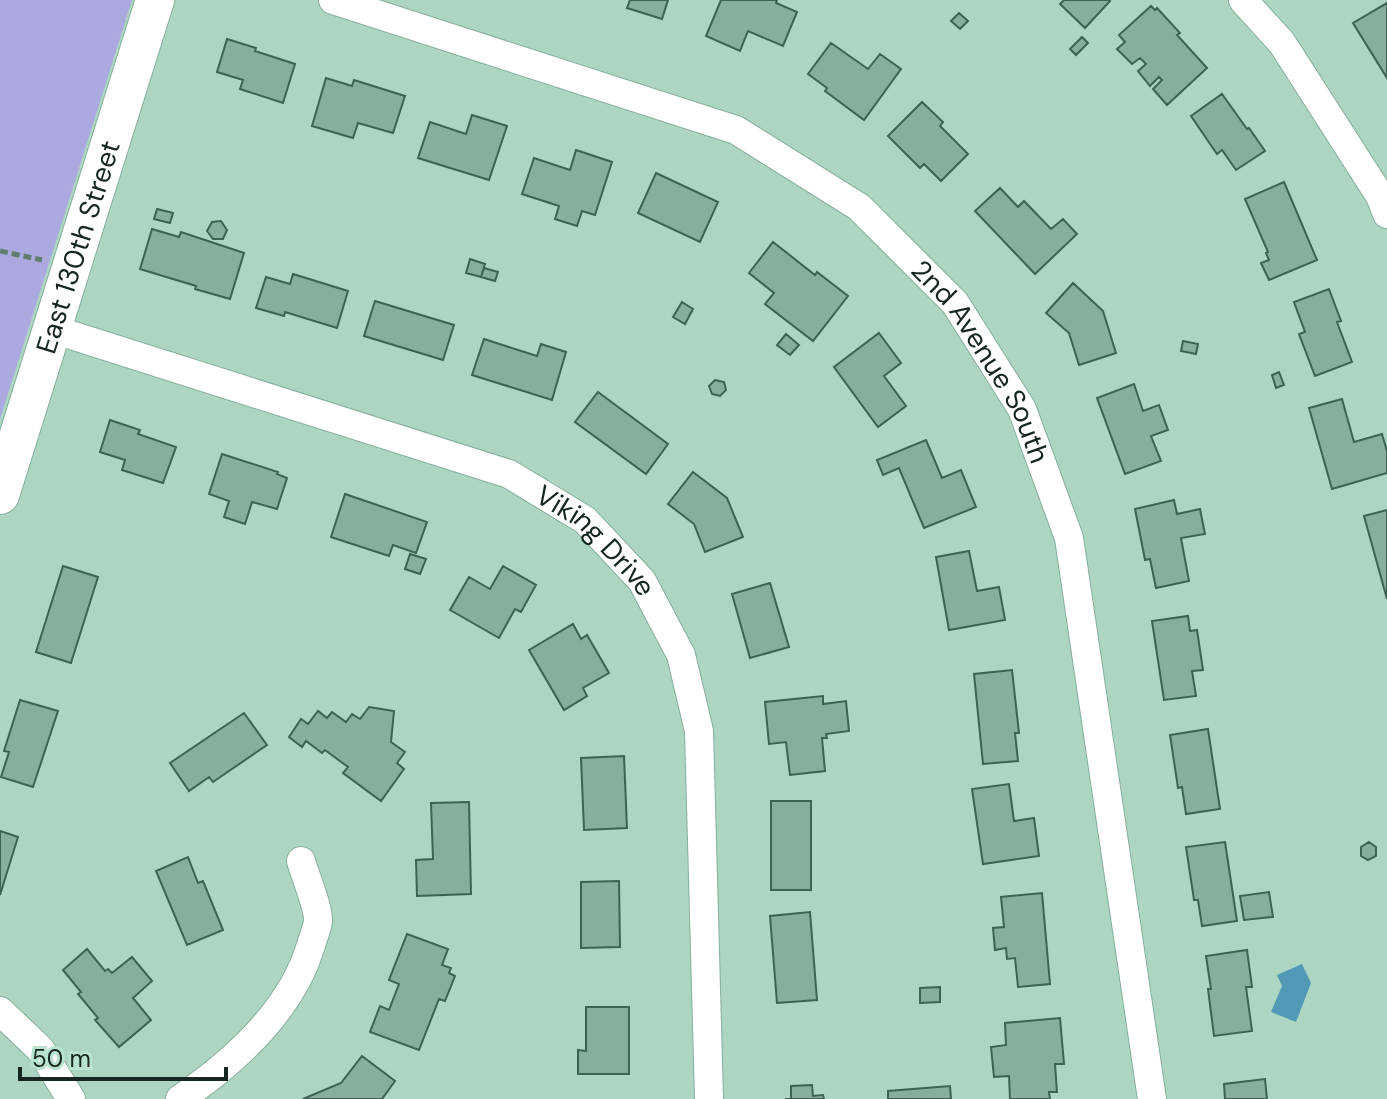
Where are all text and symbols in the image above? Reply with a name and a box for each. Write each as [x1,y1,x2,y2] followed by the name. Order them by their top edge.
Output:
[27,136,129,358] street label: East 130th Street
[903,252,1058,468] street label: 2nd Avenue South
[529,477,665,602] street label: Viking Drive
[20,1031,226,1081] scale bar
[32,1043,91,1074] text: 50 m

